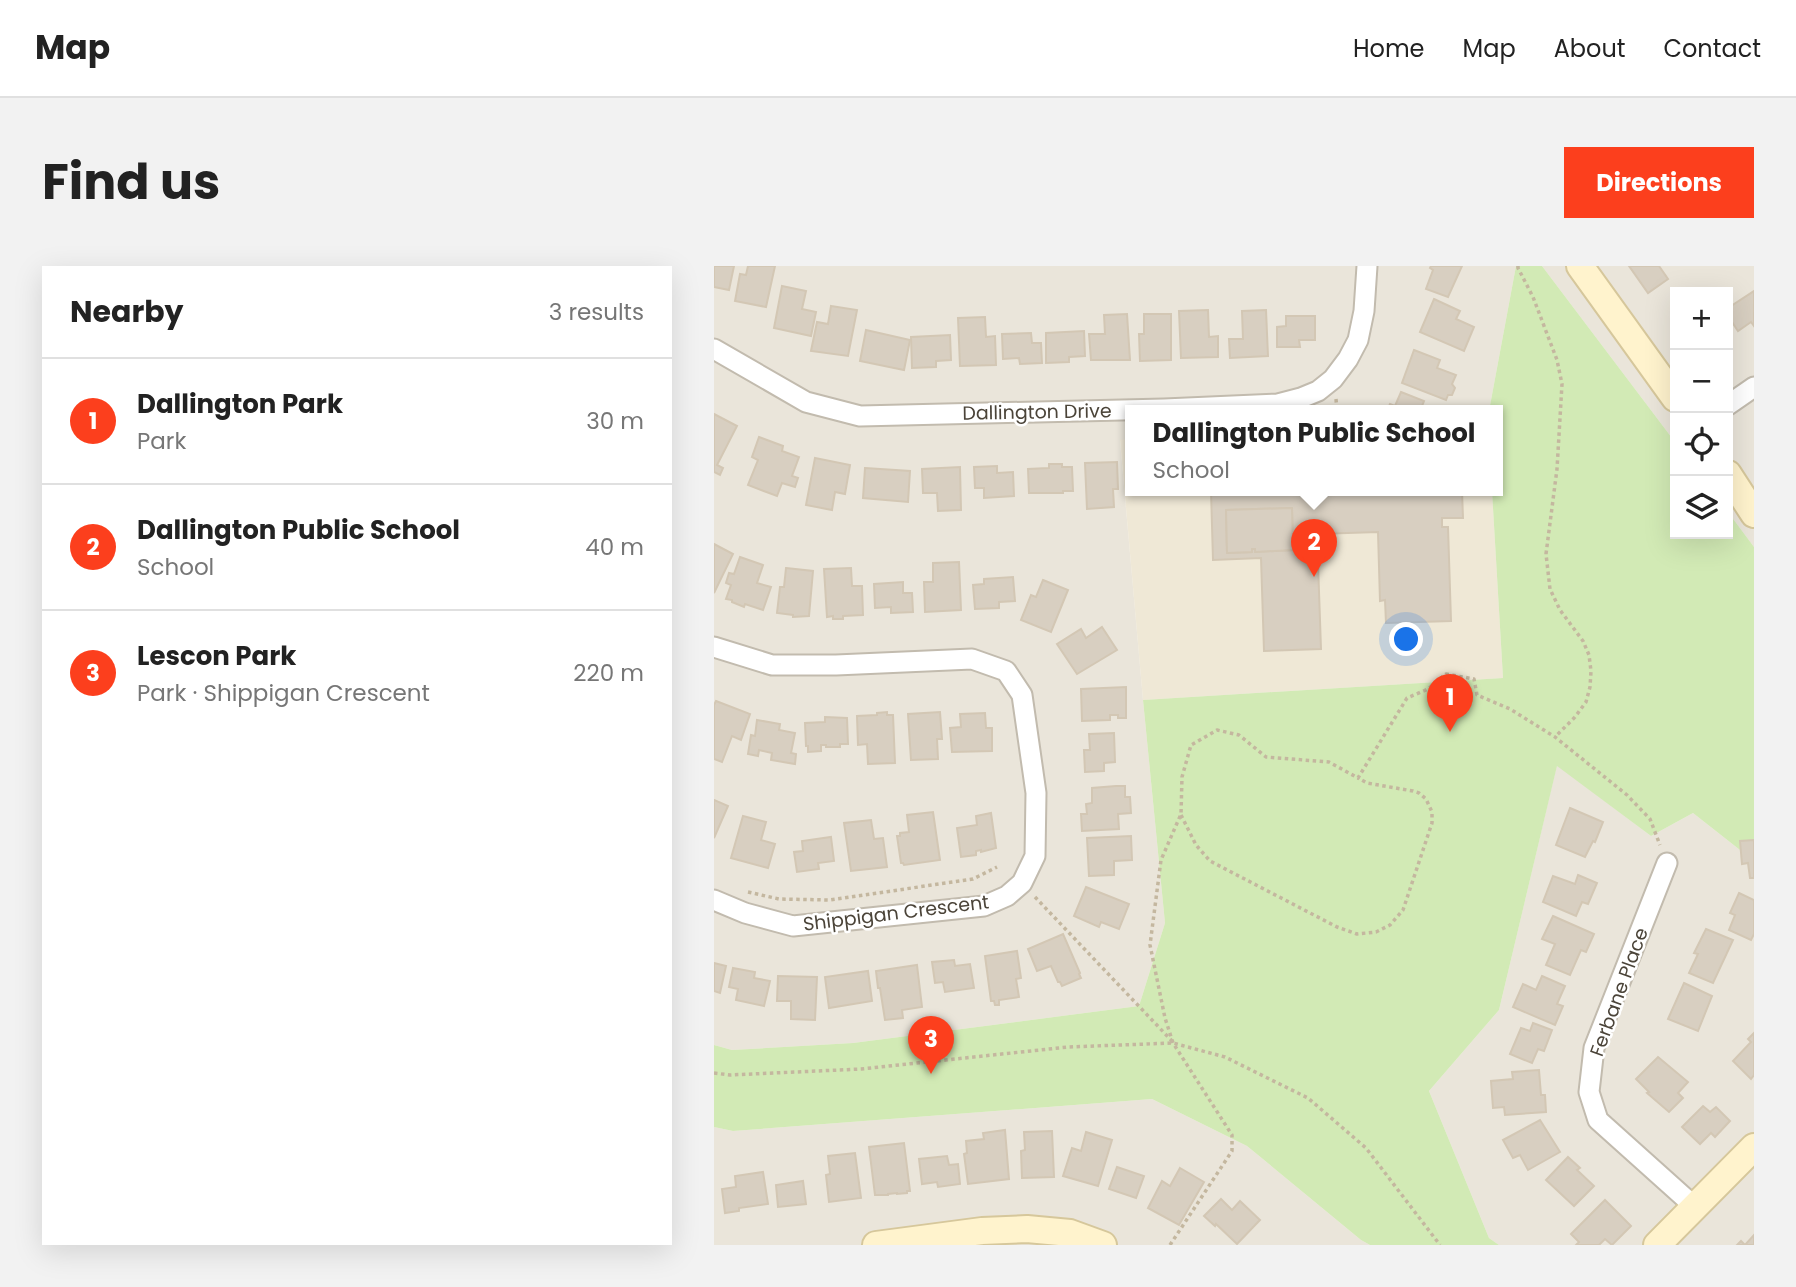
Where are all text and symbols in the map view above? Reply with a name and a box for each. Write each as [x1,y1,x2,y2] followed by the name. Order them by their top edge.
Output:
[35,24,110,71] text: Map
[1353,32,1425,65] text: Home
[1463,32,1516,65] text: Map
[1554,32,1625,65] text: About
[1663,32,1761,65] text: Contact
[1564,147,1754,218] button: Directions
[42,148,220,216] text: Find us
[1670,287,1733,539] map controls
[1670,287,1733,350] button: +
[70,290,184,333] text: Nearby
[549,296,644,328] text: 3 results
[1670,350,1733,413] button: −
[137,386,343,422] text: Dallington Park
[962,397,1112,427] street label: Dallington Drive
[89,405,97,437] text: 1
[586,405,644,437] text: 30 m
[1125,405,1503,496] popup
[1670,413,1733,476] button: locate
[1153,415,1475,451] text: Dallington Public School
[137,425,186,457] text: Park
[1153,454,1230,486] text: School
[1670,476,1733,539] button: layers
[137,512,460,548] text: Dallington Public School
[1291,519,1337,577] pin: 2
[86,531,100,563] text: 2
[585,531,644,563] text: 40 m
[137,551,214,583] text: School
[1389,622,1423,656] your location
[137,638,296,674] text: Lescon Park
[86,657,100,689] text: 3
[573,657,644,689] text: 220 m
[1427,674,1473,732] pin: 1
[137,677,430,709] text: Park · Shippigan Crescent
[801,888,991,938] street label: Shippigan Crescent
[1583,924,1655,1060] street label: Ferbane Place
[908,1016,954,1074] pin: 3

